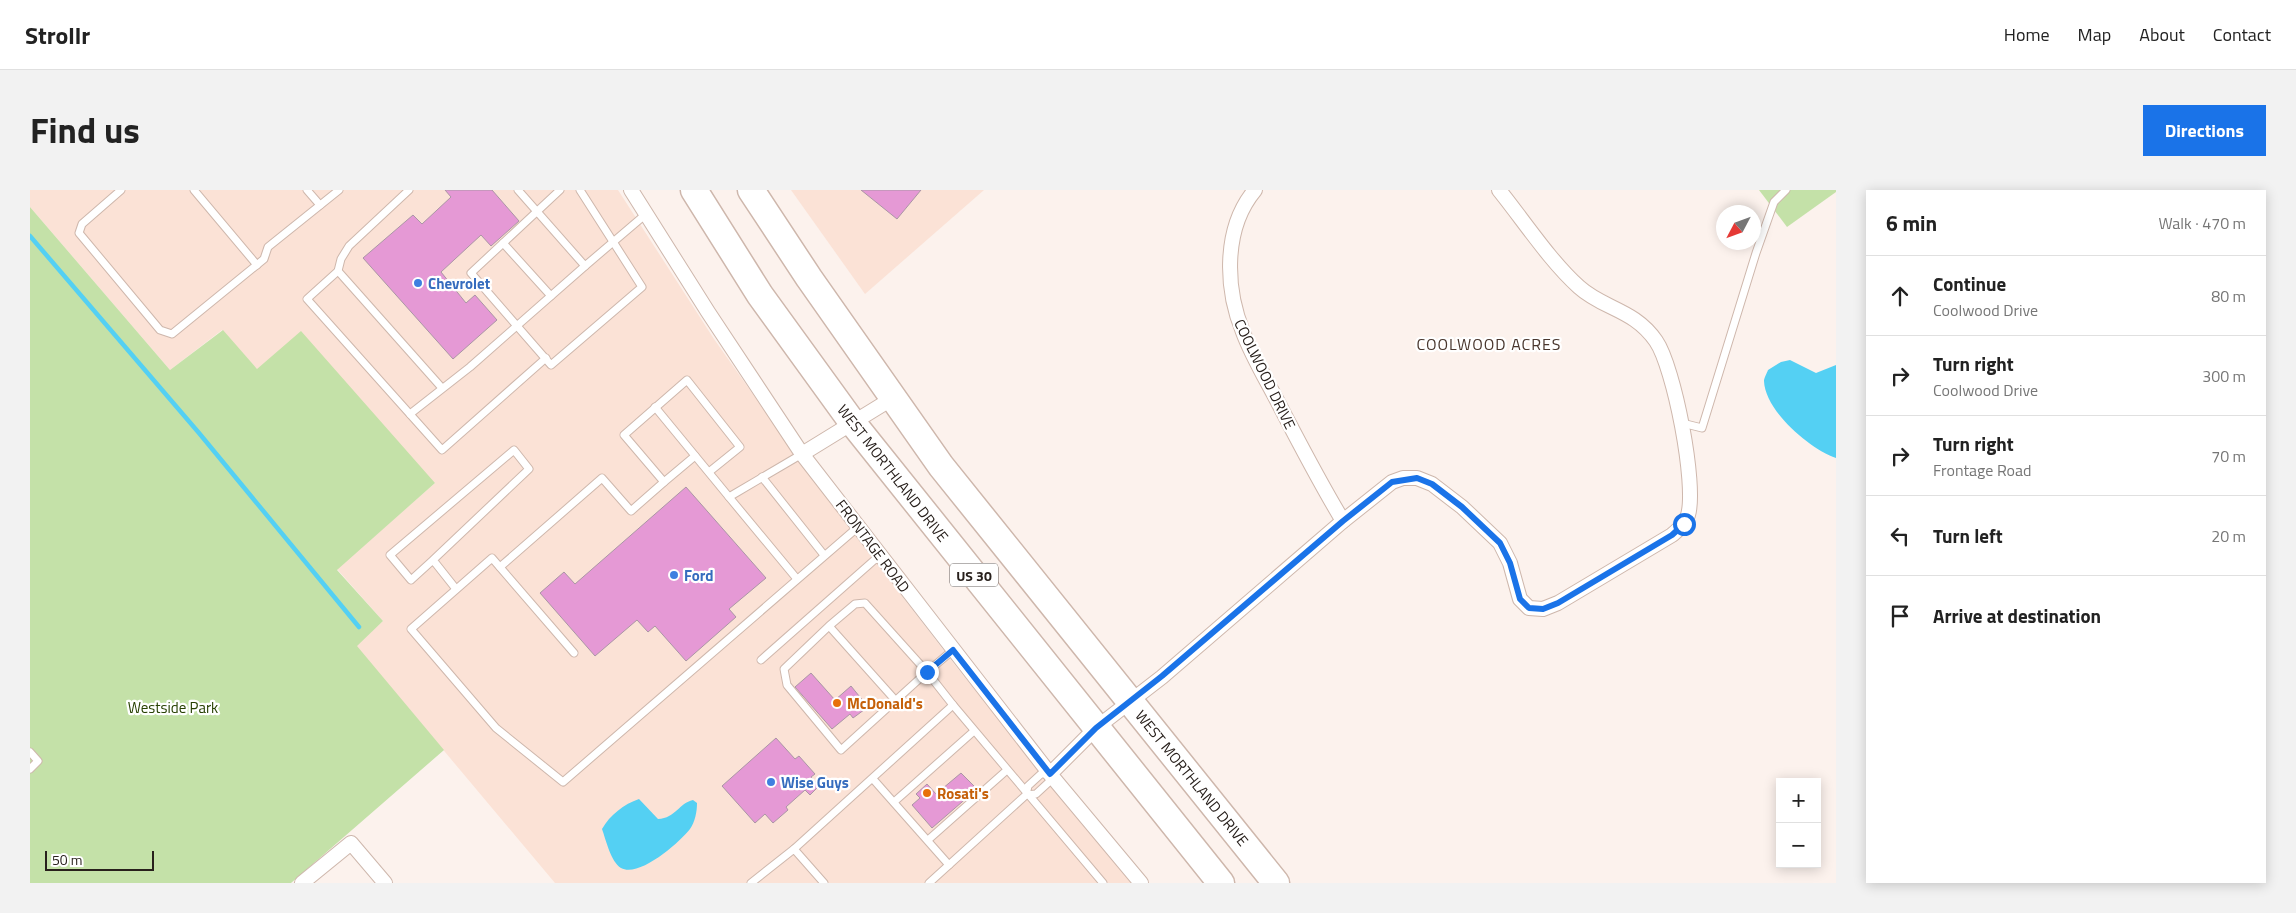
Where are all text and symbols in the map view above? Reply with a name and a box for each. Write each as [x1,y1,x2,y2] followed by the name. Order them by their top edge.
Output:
[25,17,90,53] text: Strollr
[2004,21,2050,48] text: Home
[2078,21,2111,48] text: Map
[2139,21,2185,48] text: About
[2213,21,2271,48] text: Contact
[30,103,140,157] text: Find us
[2143,105,2266,156] button: Directions
[1716,205,1761,250] north arrow
[1886,207,1937,239] text: 6 min
[2158,211,2246,235] text: Walk · 470 m
[1933,269,2006,298] text: Continue
[428,272,491,295] place label: Chevrolet
[412,277,424,289] marker: Chevrolet
[1886,282,1914,310] icon: ahead
[2211,284,2246,308] text: 80 m
[1933,298,2038,322] text: Coolwood Drive
[1228,315,1302,433] street label: COOLWOOD DRIVE
[1416,332,1562,356] district label: COOLWOOD ACRES
[1933,349,2014,378] text: Turn right
[1886,362,1914,390] icon: right
[2202,364,2246,388] text: 300 m
[1933,378,2038,402] text: Coolwood Drive
[832,399,954,547] street label: WEST MORTHLAND DRIVE
[1933,429,2014,458] text: Turn right
[1886,442,1914,470] icon: right
[2211,444,2246,468] text: 70 m
[1933,458,2032,482] text: Frontage Road
[830,495,916,597] street label: FRONTAGE ROAD
[1673,513,1696,536] route start
[1933,521,2003,550] text: Turn left
[1886,522,1914,550] icon: left
[2211,524,2246,548] text: 20 m
[684,564,714,587] place label: Ford
[950,564,998,586] road number: US 30
[668,569,680,581] marker: Ford
[1933,601,2101,630] text: Arrive at destination
[1886,602,1914,630] icon: arrive
[916,661,939,684] route end
[847,692,923,715] place label: McDonald's
[128,696,218,719] park label: Westside Park
[831,697,843,709] marker: McDonald's
[1130,705,1254,851] street label: WEST MORTHLAND DRIVE
[781,771,849,794] place label: Wise Guys
[765,776,777,788] marker: Wise Guys
[1776,778,1821,868] map controls
[1776,778,1821,823] button: +
[937,782,989,805] place label: Rosati's
[921,787,933,799] marker: Rosati's
[1776,823,1821,868] button: −
[45,848,154,871] scale bar
[52,849,82,870] text: 50 m

